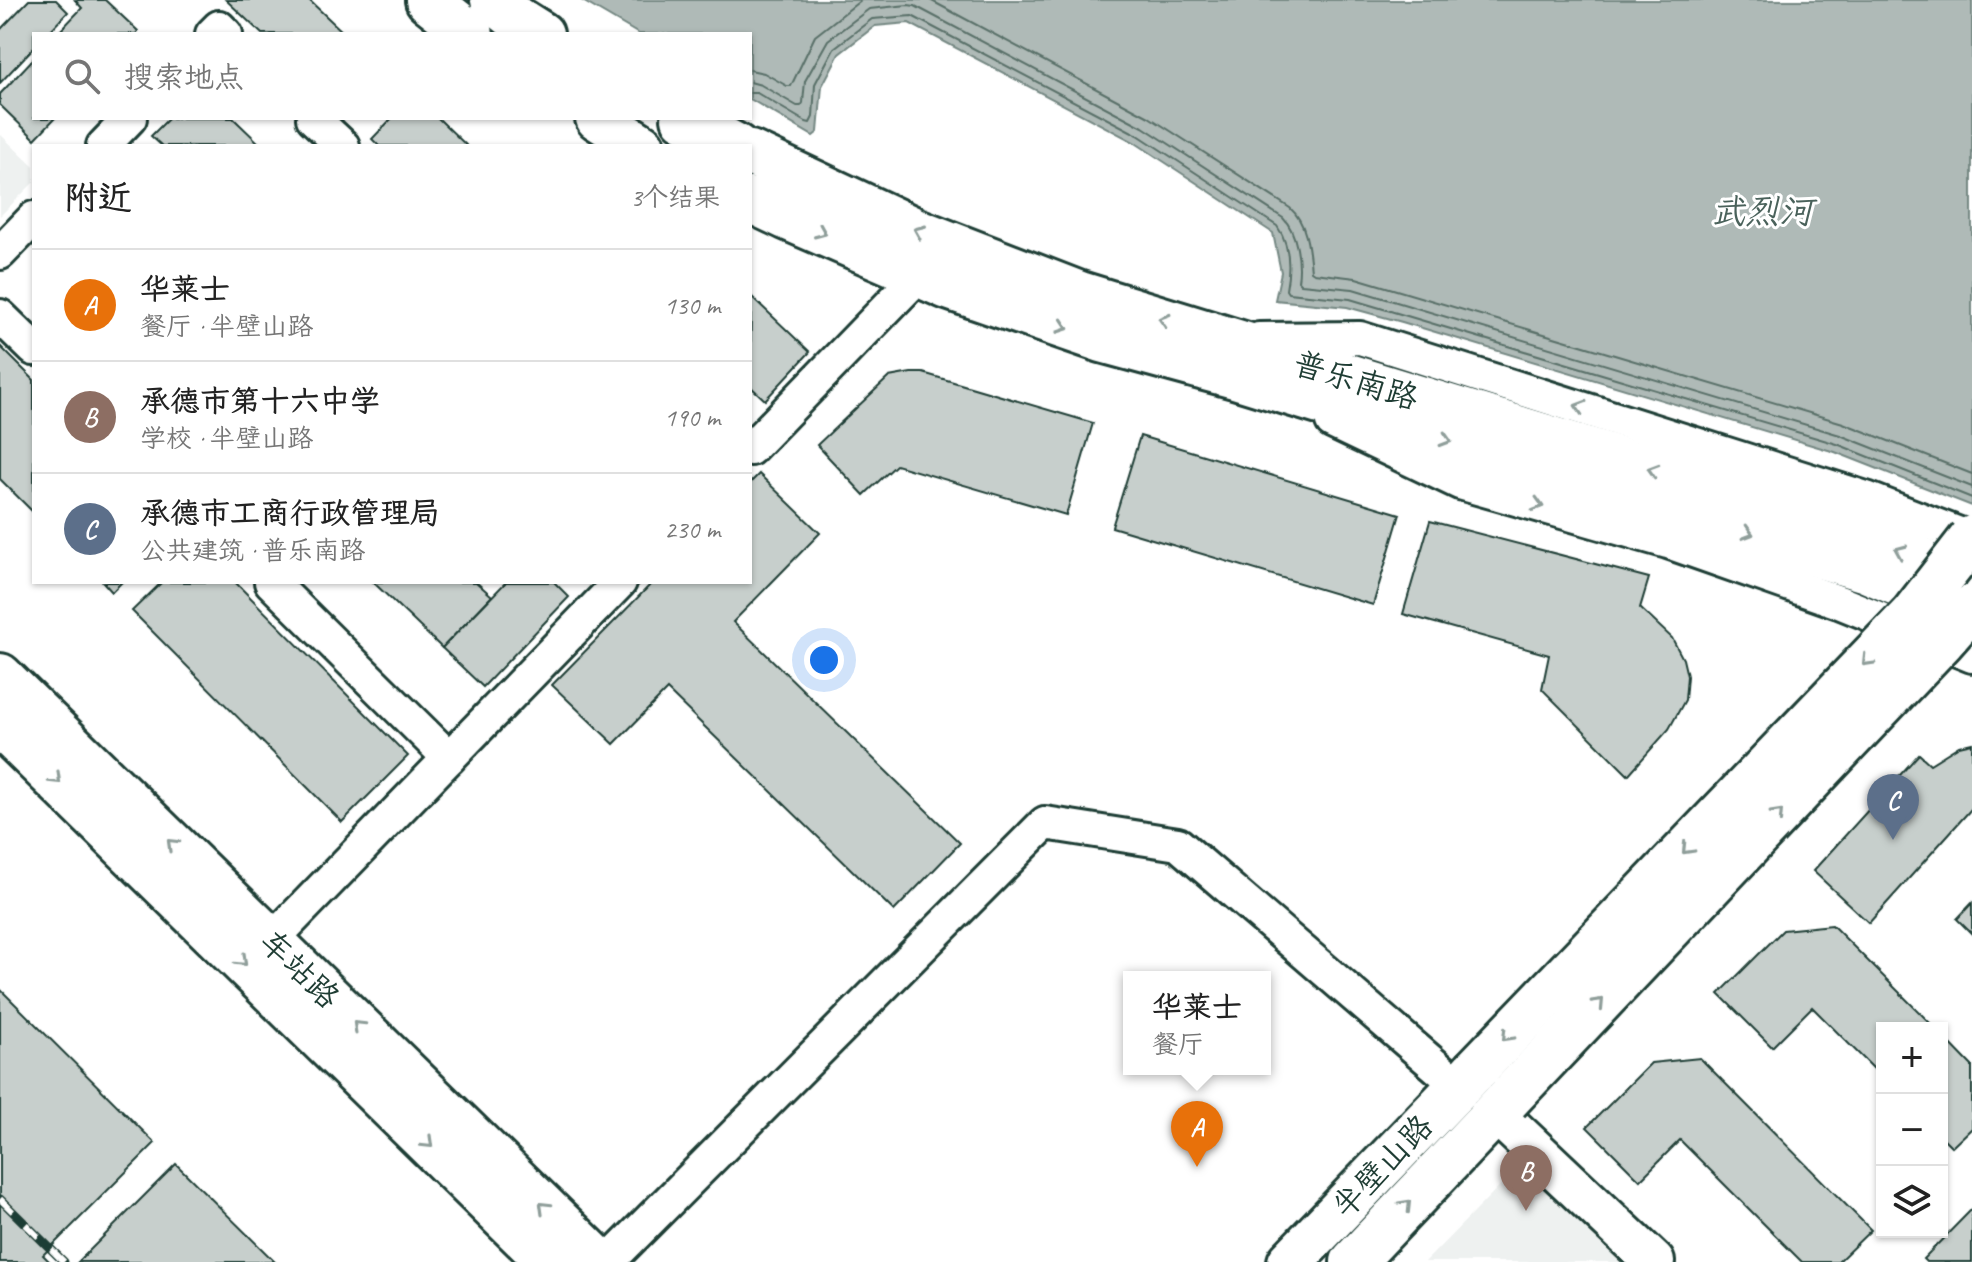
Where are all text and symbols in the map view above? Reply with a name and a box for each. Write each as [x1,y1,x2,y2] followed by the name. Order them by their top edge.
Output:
[32,32,752,120] search box
[60,54,104,98] icon: search
[124,58,244,96] text: 搜索地点
[64,176,132,219] text: 附近
[630,181,720,214] text: 3个结果
[1711,190,1818,233] water label: 武烈河
[813,223,827,239] one-way arrow
[913,225,928,241] one-way arrow
[140,270,230,308] text: 华莱士
[83,289,97,322] text: A
[664,289,720,322] text: 130 m
[140,310,313,343] text: 餐厅 · 半壁山路
[1157,314,1171,330] one-way arrow
[1055,317,1069,333] one-way arrow
[1289,342,1423,419] street label: 普乐南路
[140,382,380,420] text: 承德市第十六中学
[83,401,97,434] text: B
[664,401,720,434] text: 190 m
[1573,401,1587,417] one-way arrow
[140,422,313,455] text: 学校 · 半壁山路
[1439,431,1453,447] one-way arrow
[1647,463,1661,479] one-way arrow
[140,494,440,532] text: 承德市工商行政管理局
[1531,496,1545,512] one-way arrow
[84,513,96,546] text: C
[664,513,720,546] text: 230 m
[1741,524,1755,540] one-way arrow
[140,534,365,567] text: 公共建筑 · 普乐南路
[1894,544,1908,560] one-way arrow
[804,640,844,680] your location
[1862,652,1876,666] one-way arrow
[47,770,61,785] one-way arrow
[1867,774,1919,840] pin: C
[1768,809,1783,823] one-way arrow
[167,839,181,853] one-way arrow
[1682,840,1696,854] one-way arrow
[251,921,348,1017] street label: 车站路
[233,952,247,967] one-way arrow
[1123,971,1271,1075] popup
[1152,988,1242,1026] text: 华莱士
[1589,997,1603,1012] one-way arrow
[353,1021,367,1035] one-way arrow
[1876,1022,1948,1238] map controls
[1876,1022,1948,1094] button: +
[1502,1027,1516,1041] one-way arrow
[1152,1028,1204,1061] text: 餐厅
[1876,1094,1948,1166] button: −
[1171,1101,1223,1167] pin: A
[1323,1106,1442,1227] street label: 半壁山路
[419,1134,433,1148] one-way arrow
[1500,1145,1552,1211] pin: B
[1876,1166,1948,1238] button: layers
[1397,1200,1411,1215] one-way arrow
[539,1202,553,1217] one-way arrow

